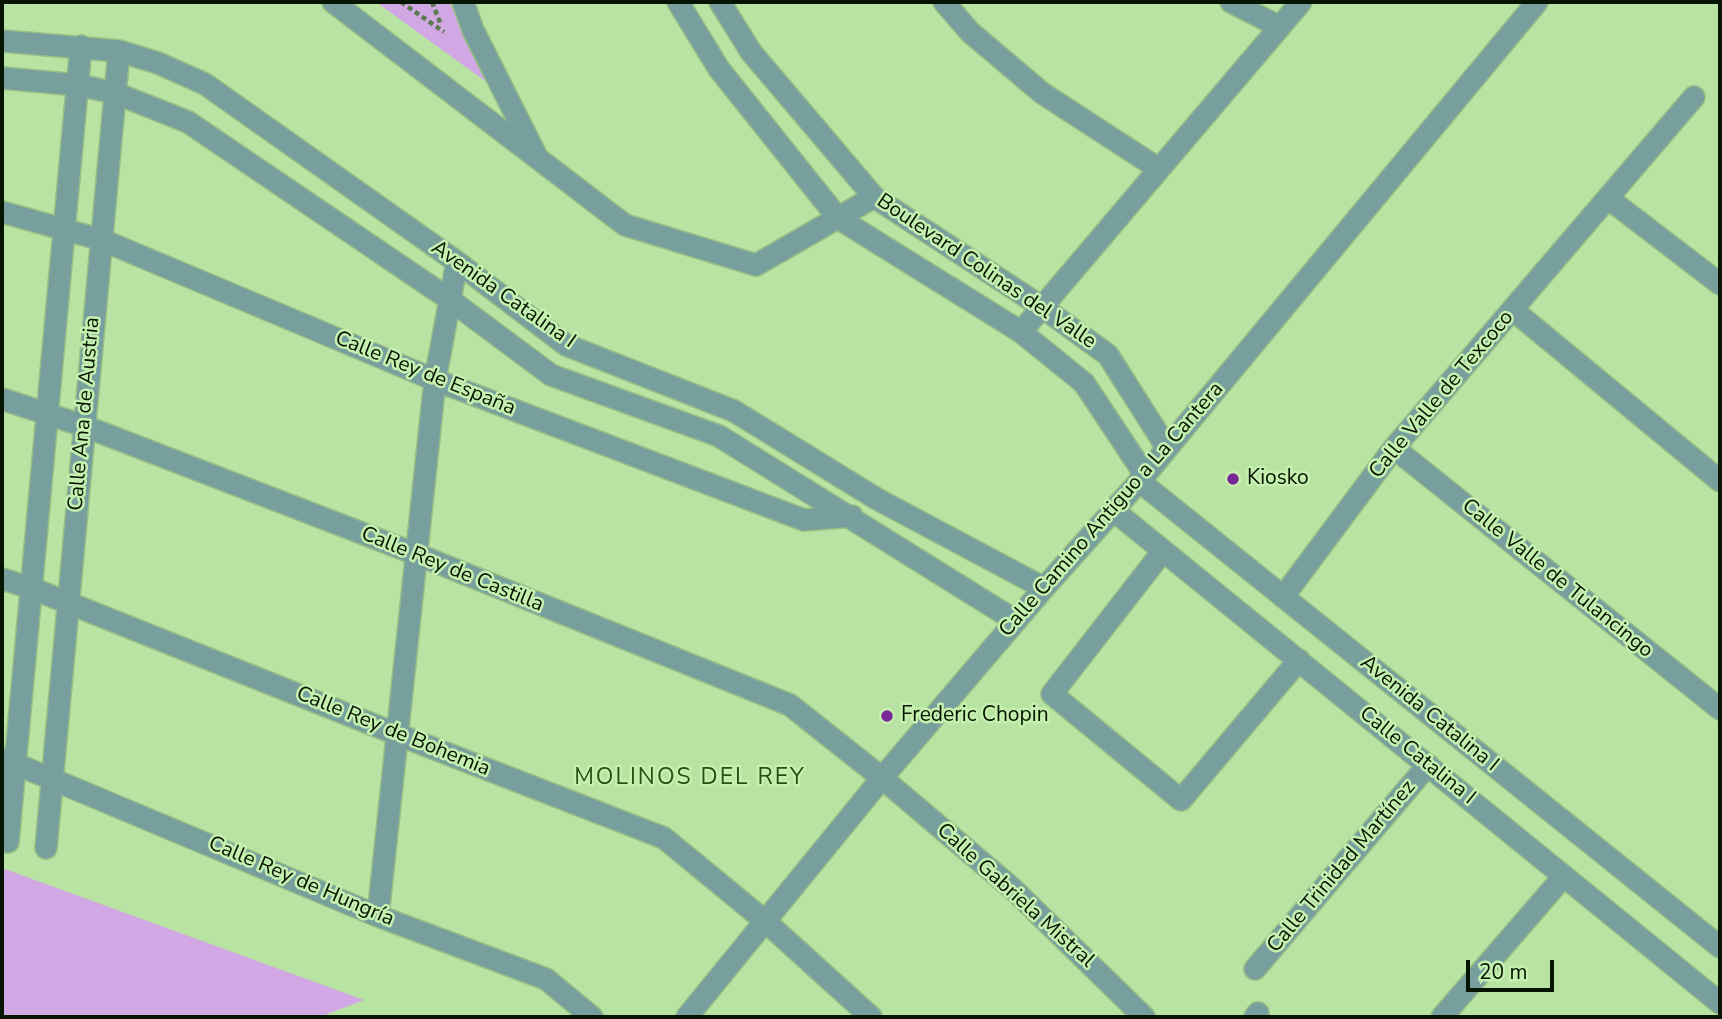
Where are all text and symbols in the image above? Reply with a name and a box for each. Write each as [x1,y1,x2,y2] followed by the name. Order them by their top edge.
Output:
[872,189,1100,355] street label: Boulevard Colinas del Valle
[426,236,580,354] street label: Avenida Catalina I
[1364,306,1520,484] street label: Calle Valle de Texcoco
[64,316,106,512] street label: Calle Ana de Austria
[331,326,519,422] street label: Calle Rey de España
[994,377,1230,643] street label: Calle Camino Antiguo a La Cantera
[1247,466,1309,492] place label: Kiosko
[1225,471,1241,487] marker: Kiosko
[1456,494,1658,664] street label: Calle Valle de Tulancingo
[357,522,547,618] street label: Calle Rey de Castilla
[1355,651,1503,777] street label: Avenida Catalina I
[292,682,494,782] street label: Calle Rey de Bohemia
[1354,701,1480,811] street label: Calle Catalina I
[901,703,1049,729] place label: Frederic Chopin
[879,708,895,724] marker: Frederic Chopin
[576,764,804,792] district label: MOLINOS DEL REY
[1263,776,1421,958] street label: Calle Trinidad Martínez
[931,818,1099,974] street label: Calle Gabriela Mistral
[204,831,398,933] street label: Calle Rey de Hungría
[1470,946,1558,990] scale bar
[1479,958,1528,986] text: 20 m

